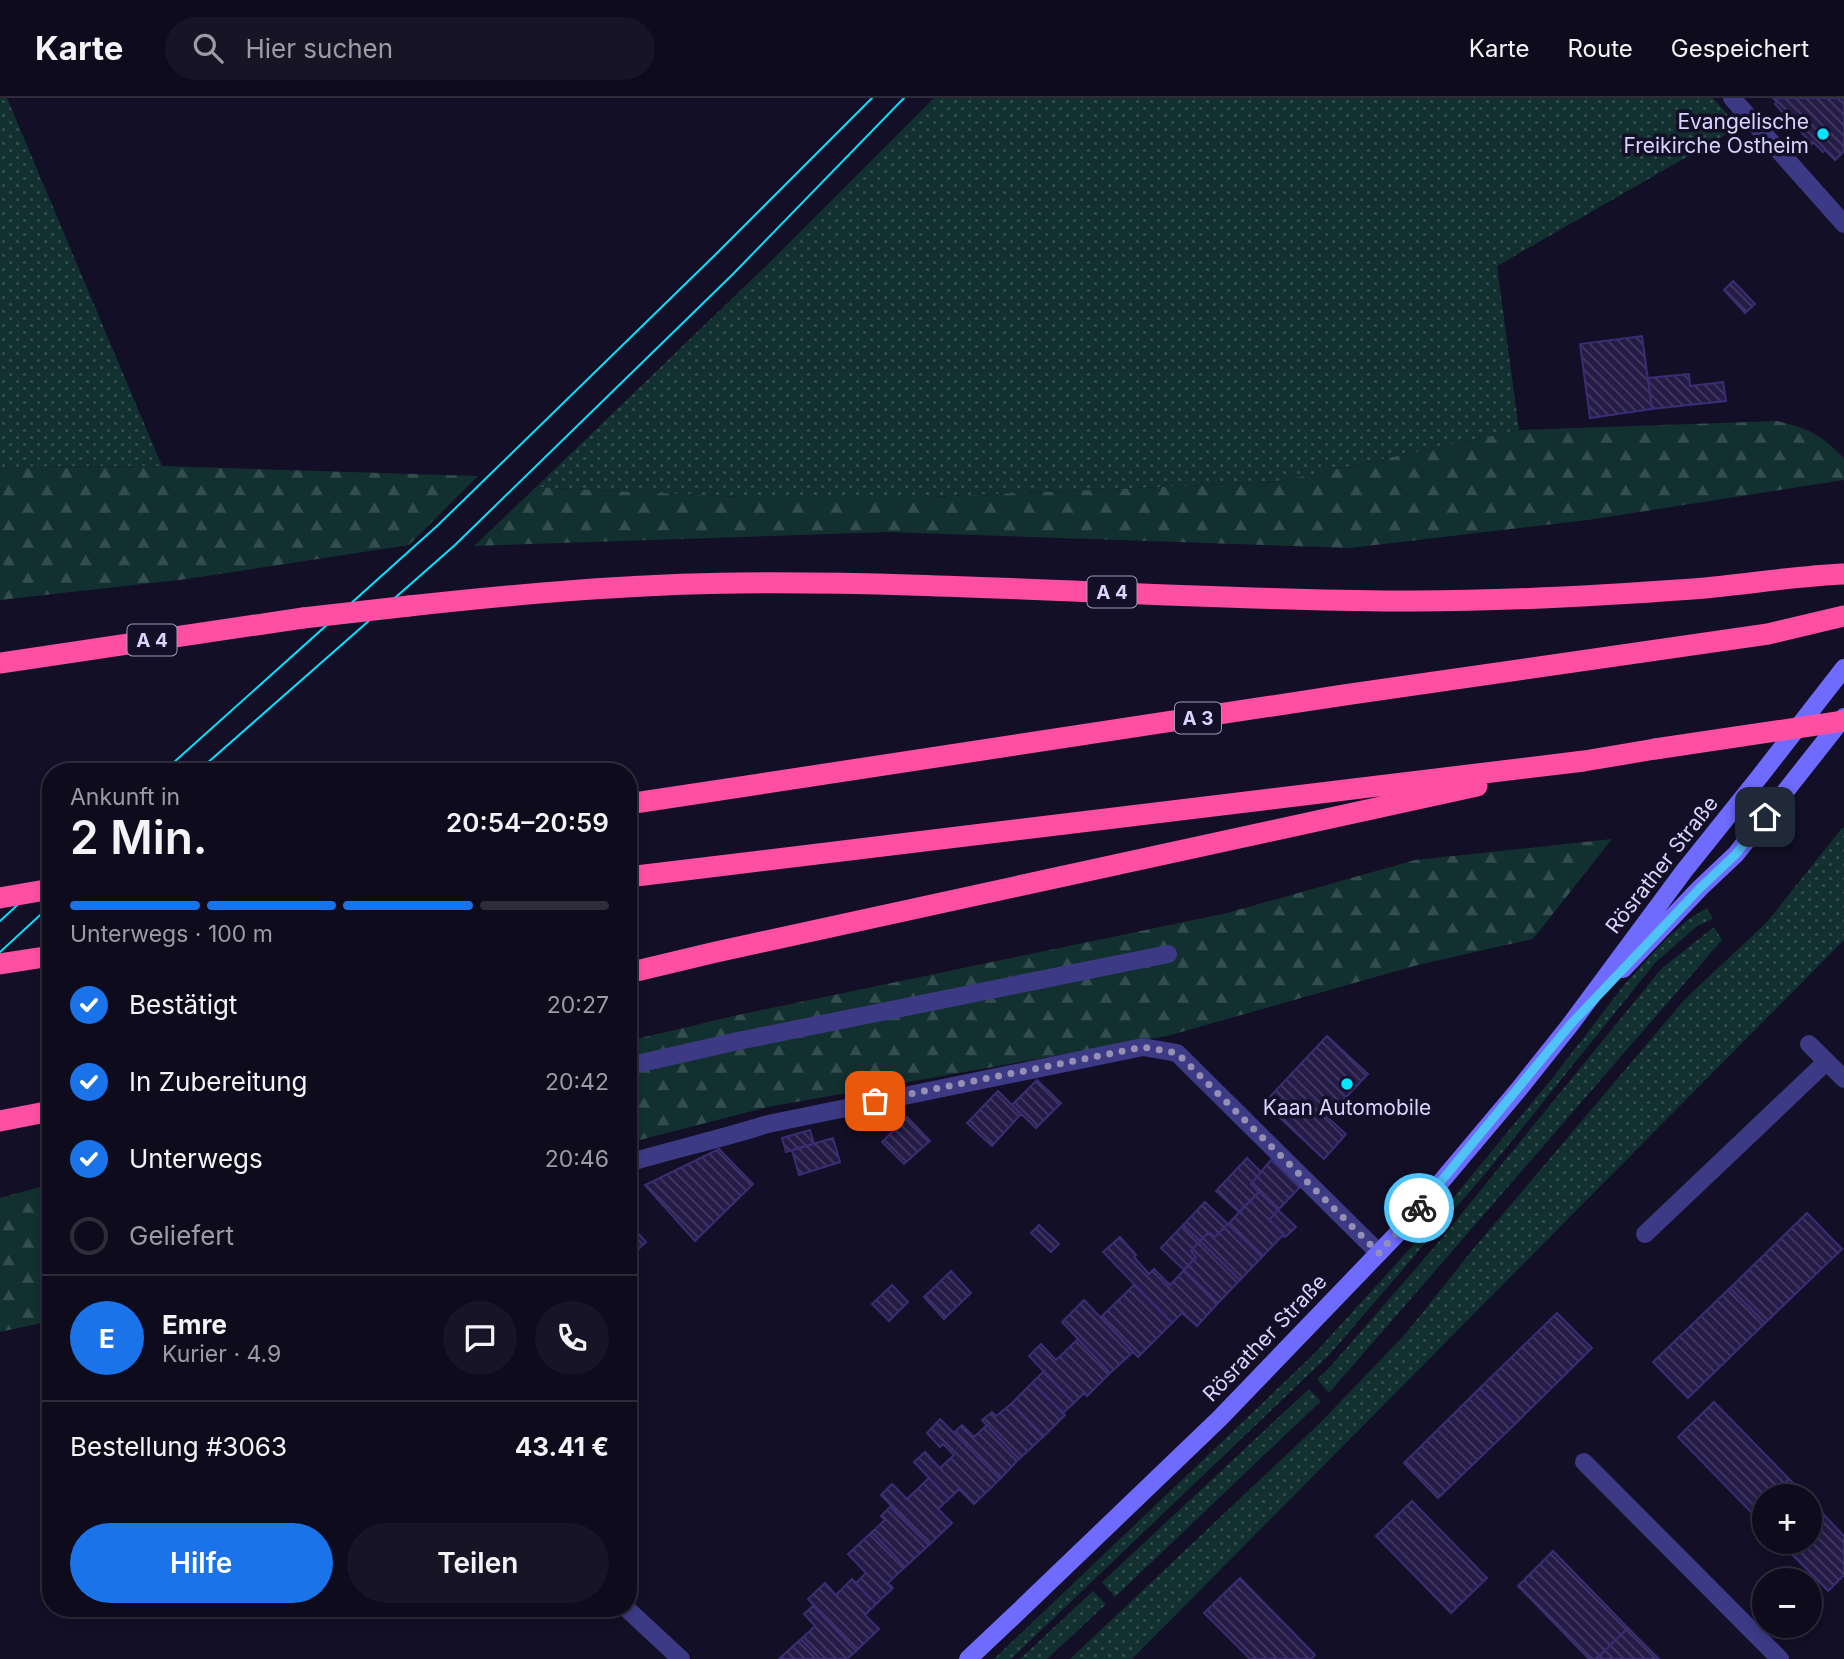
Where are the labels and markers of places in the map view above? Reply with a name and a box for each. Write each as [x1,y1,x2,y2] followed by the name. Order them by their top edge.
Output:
[1623,109,1809,158] place label: Evangelische Freikirche Ostheim
[1815,126,1831,142] marker: Evangelische Freikirche Ostheim
[1735,787,1795,847] pin
[845,1071,905,1131] pin
[1339,1076,1355,1092] marker: Kaan Automobile
[1263,1095,1431,1120] place label: Kaan Automobile

